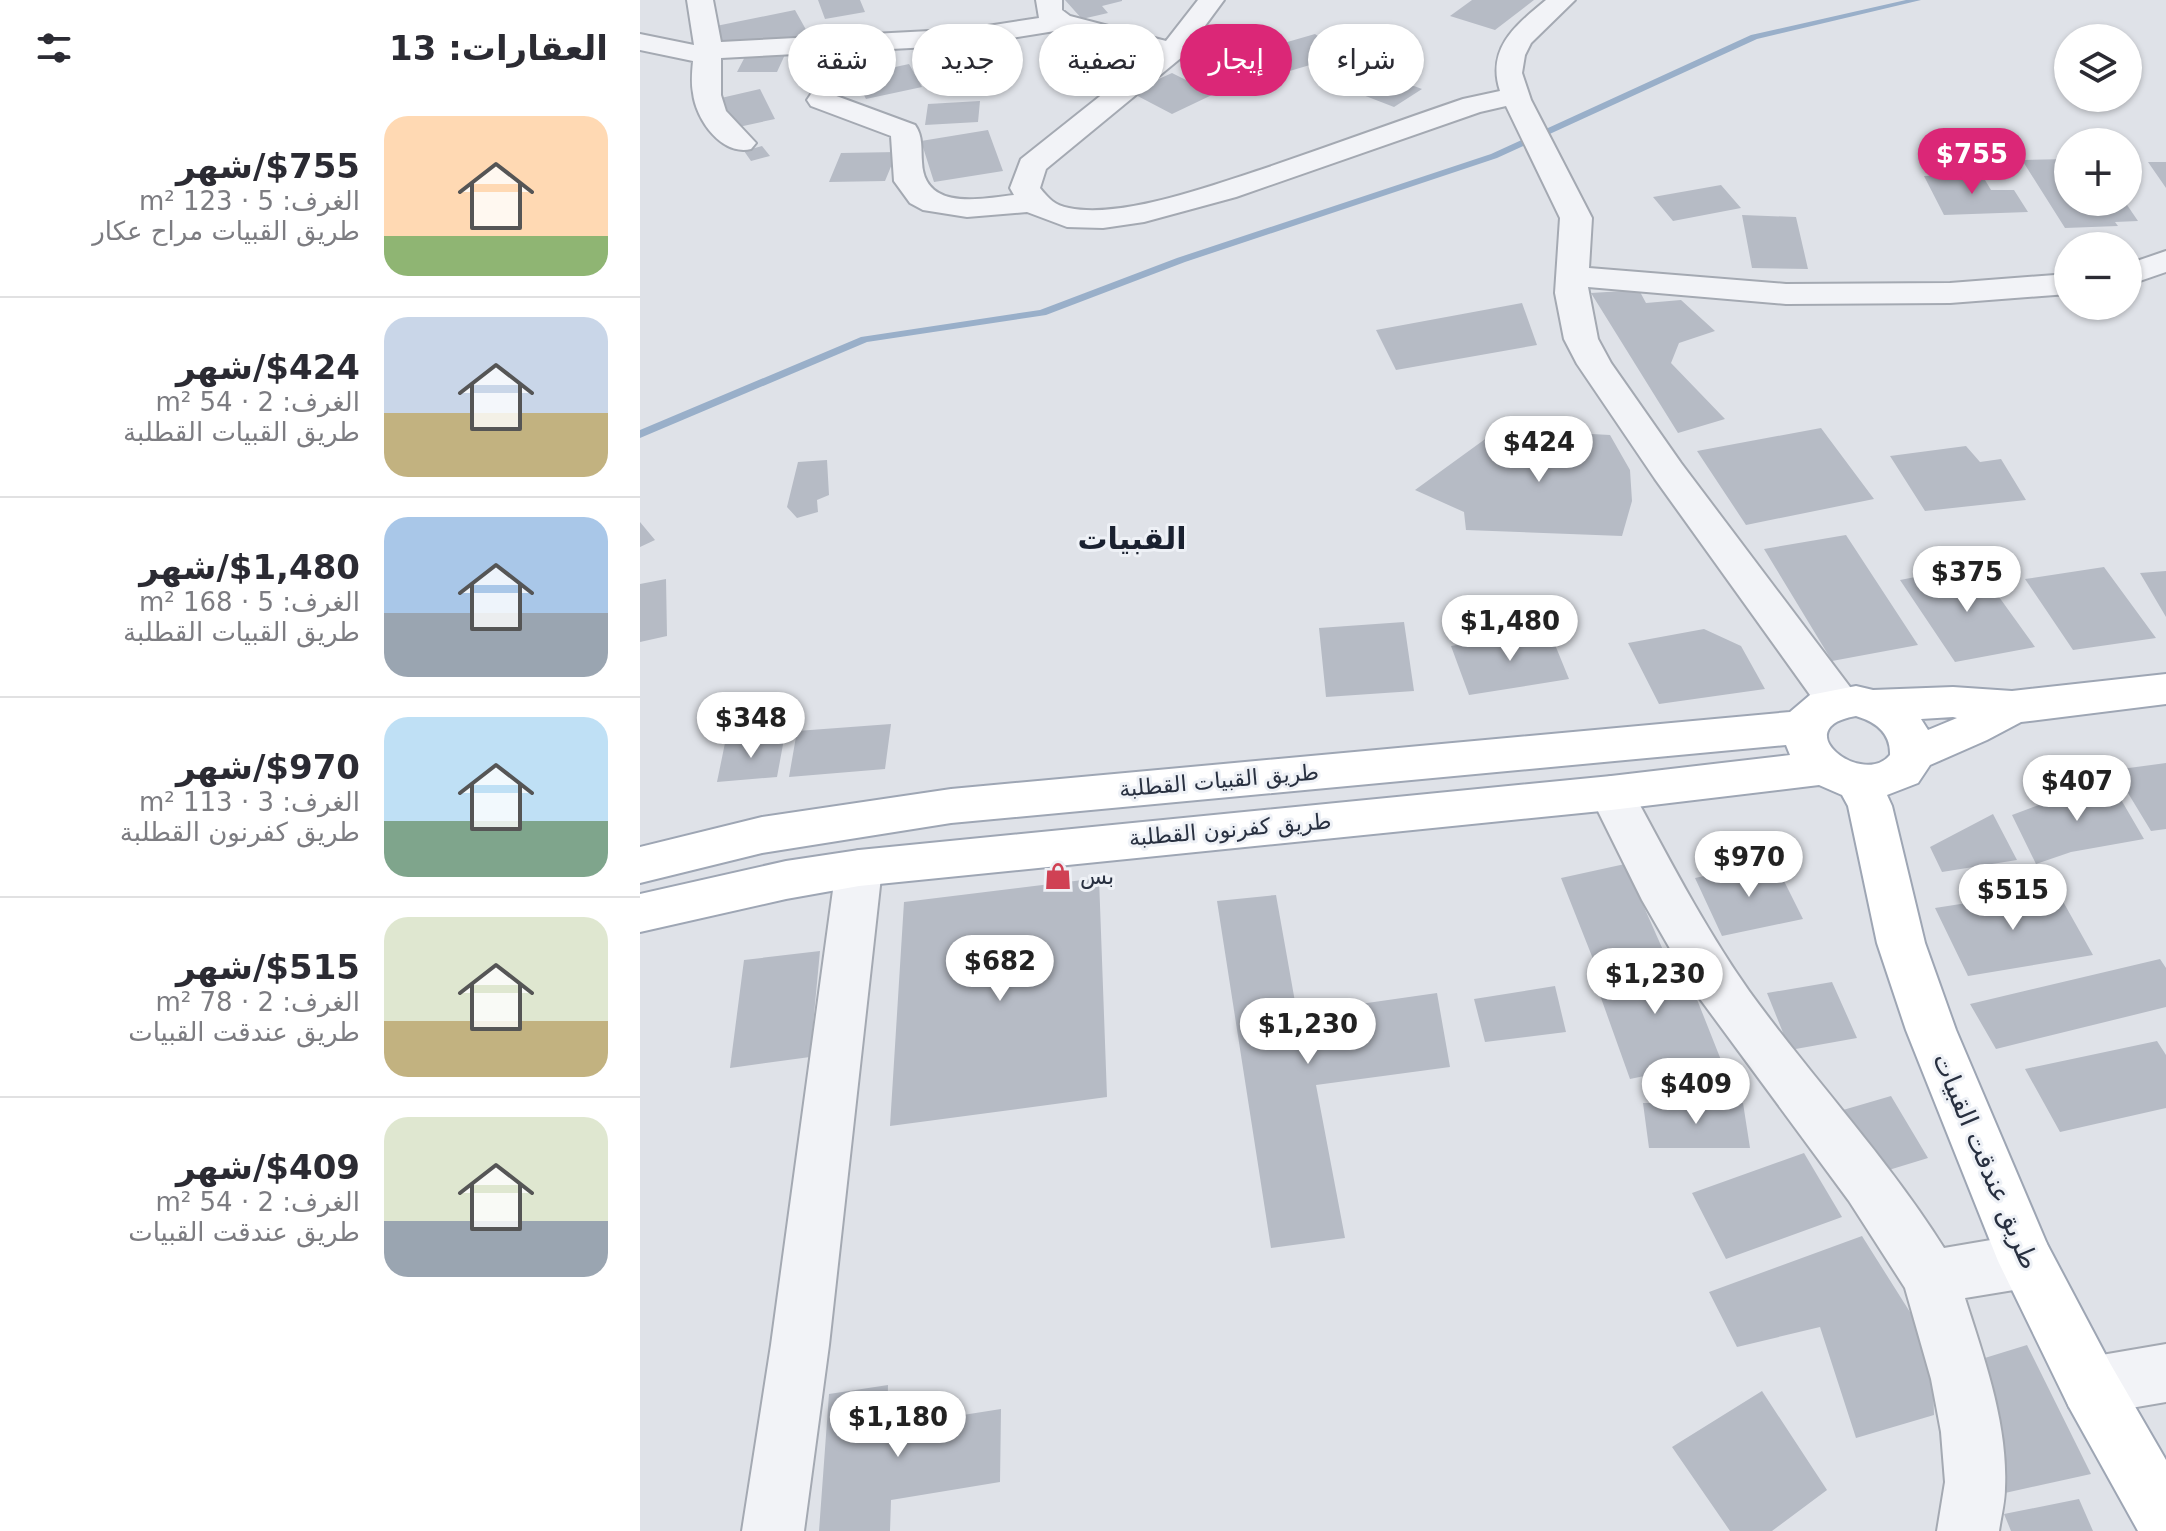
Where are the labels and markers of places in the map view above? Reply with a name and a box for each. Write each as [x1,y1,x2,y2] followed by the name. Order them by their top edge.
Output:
[1925,128,2019,196] pin: $755
[1492,416,1586,484] pin: $424
[1920,546,2014,614] pin: $375
[1445,595,1575,663] pin: $1,480
[704,692,798,760] pin: $348
[2030,755,2124,823] pin: $407
[1702,831,1796,899] pin: $970
[1043,861,1073,891] shop icon: بس
[1080,864,1114,890] place label: بس
[1966,864,2060,932] pin: $515
[953,935,1047,1003] pin: $682
[1590,948,1720,1016] pin: $1,230
[1243,998,1373,1066] pin: $1,230
[1649,1058,1743,1126] pin: $409
[833,1391,963,1459] pin: $1,180

